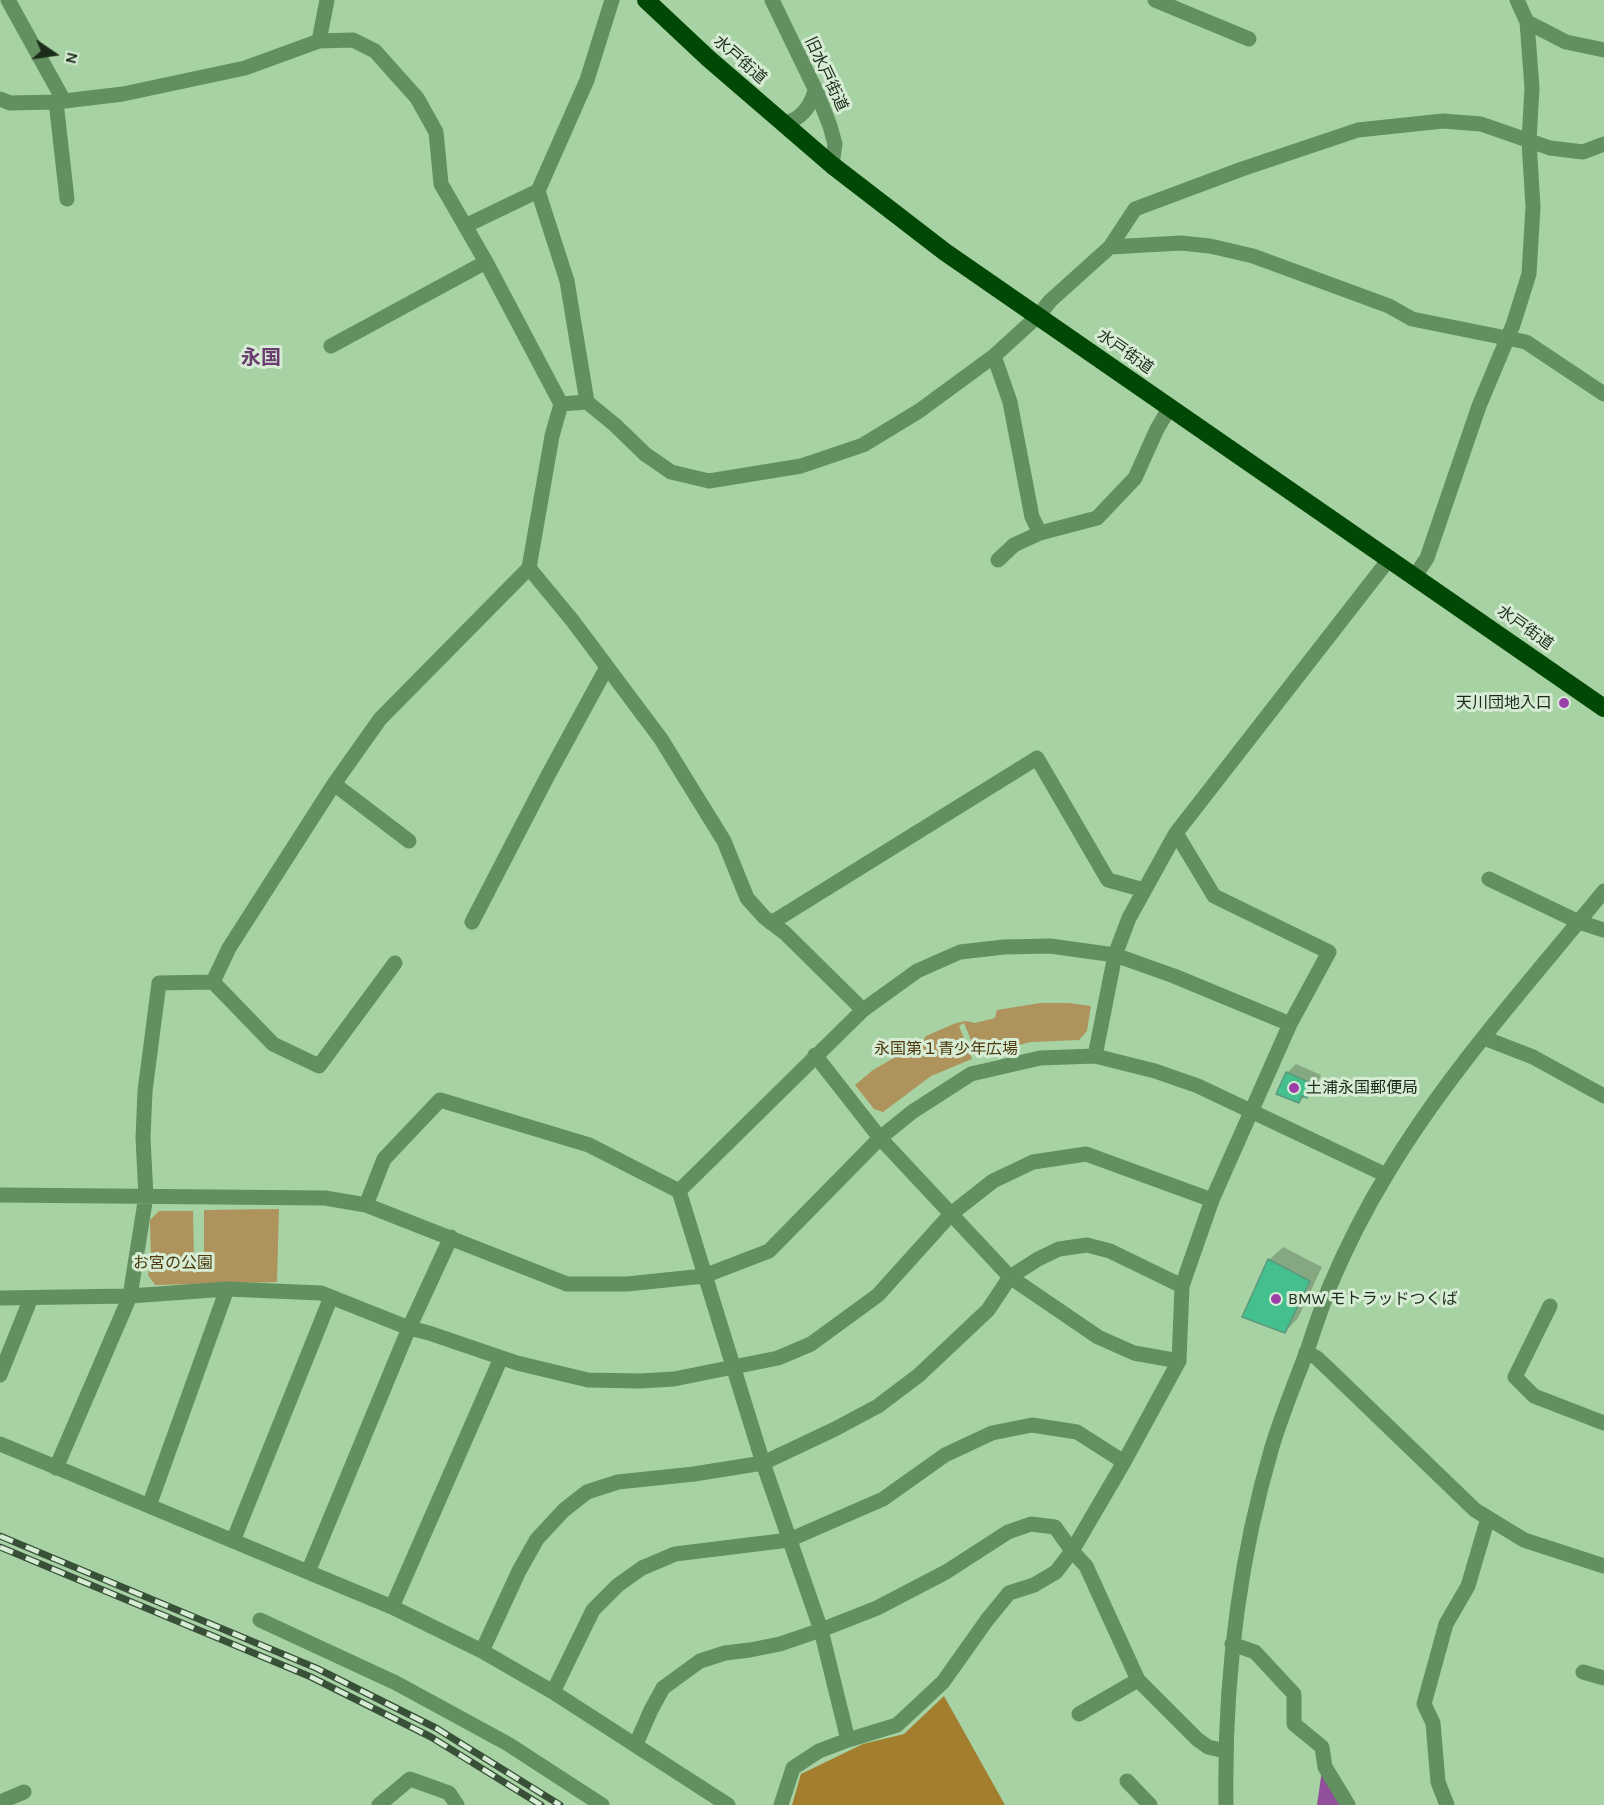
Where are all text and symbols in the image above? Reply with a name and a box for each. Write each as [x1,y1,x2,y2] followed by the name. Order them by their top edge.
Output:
[24,24,84,84] north arrow
[710,32,770,88] street label: 水戸街道
[800,34,852,114] street label: 旧水戸街道
[61,50,83,66] text: N
[1093,326,1157,378] street label: 水戸街道
[241,346,281,370] district label: 永国
[1493,602,1557,654] street label: 水戸街道
[1456,693,1552,713] place label: 天川団地入口
[1557,696,1571,710] marker: 天川団地入口
[874,1039,1018,1059] park label: 永国第１青少年広場
[1306,1078,1418,1098] place label: 土浦永国郵便局
[1287,1081,1301,1095] marker: 土浦永国郵便局
[133,1253,213,1273] park label: お宮の公園
[1288,1289,1458,1309] place label: BMW モトラッドつくば
[1269,1292,1283,1306] marker: BMW モトラッドつくば

